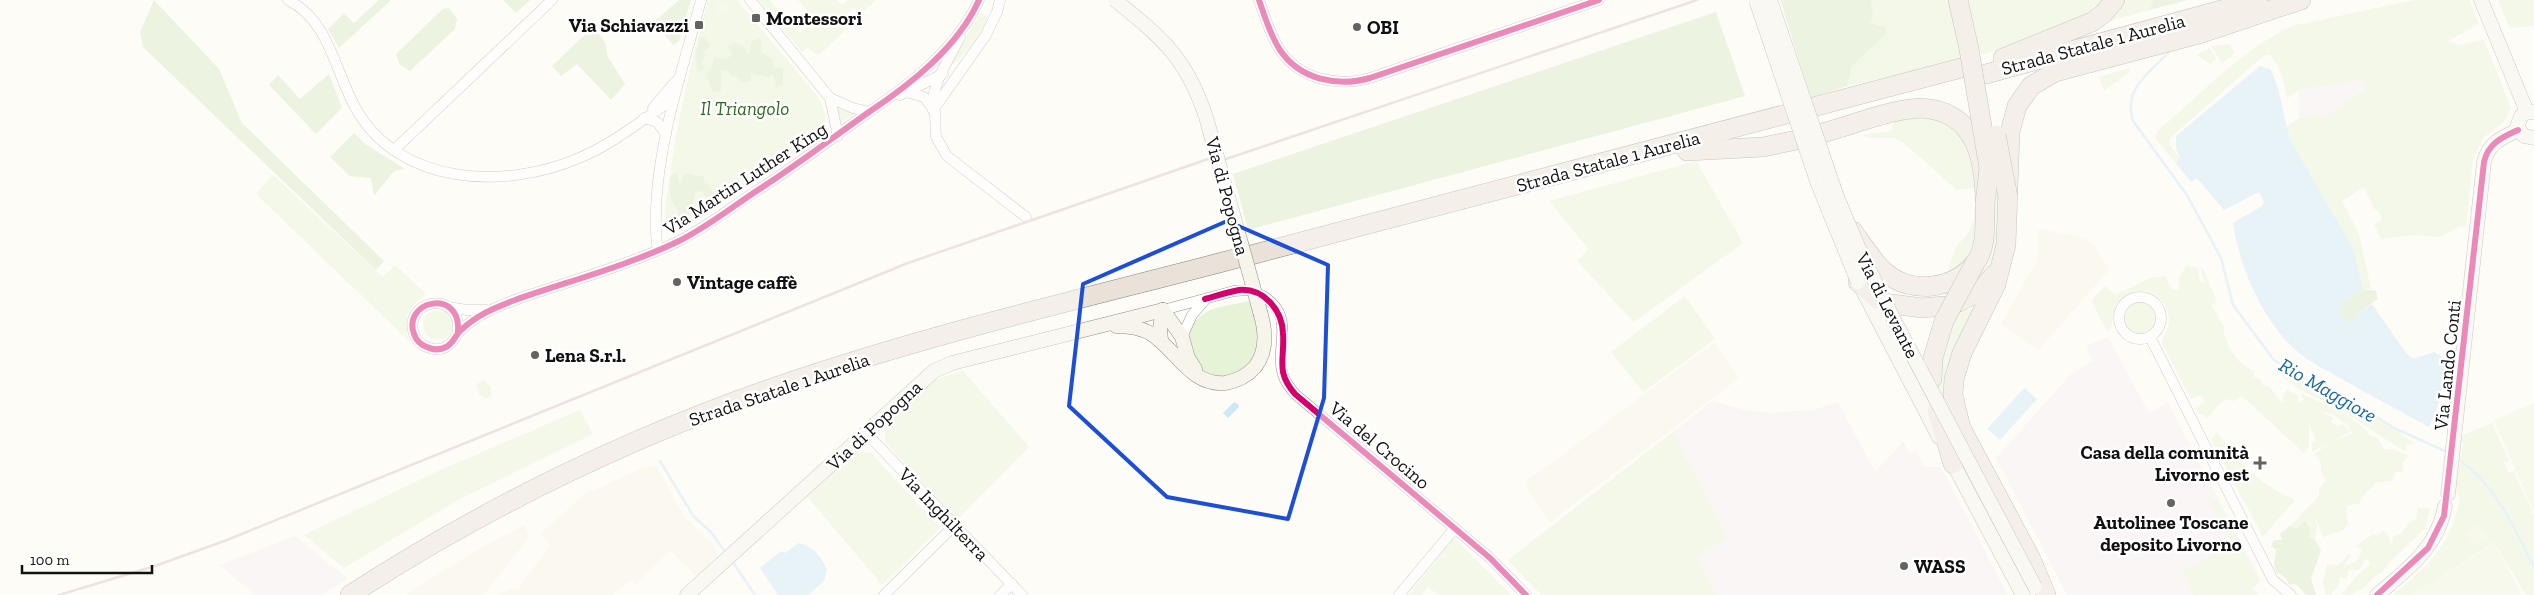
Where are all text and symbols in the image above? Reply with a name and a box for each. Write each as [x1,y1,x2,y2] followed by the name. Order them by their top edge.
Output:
[766,7,862,30] place label: Montessori
[1999,9,2188,80] street label: Strada Statale 1 Aurelia
[750,12,762,24] marker: Montessori
[569,14,689,37] place label: Via Schiavazzi
[1367,16,1399,39] place label: OBI
[693,19,705,31] marker: Via Schiavazzi
[1351,21,1363,33] marker: OBI
[701,97,789,120] park label: Il Triangolo
[658,117,832,240] street label: Via Martin Luther King
[1514,126,1703,197] street label: Strada Statale 1 Aurelia
[1200,133,1254,258] street label: Via di Popogna
[1851,248,1924,362] street label: Via di Levante
[687,271,797,294] place label: Vintage caffè
[671,276,683,288] marker: Vintage caffè
[2429,299,2466,432] street label: Via Lando Conti
[545,344,626,367] place label: Lena S.r.l.
[686,348,872,431] street label: Strada Statale 1 Aurelia
[529,349,541,361] marker: Lena S.r.l.
[2275,352,2381,428] water label: Rio Maggiore
[821,375,927,476] street label: Via di Popogna
[1324,396,1435,494] street label: Via del Crocino
[2080,441,2249,486] place label: Casa della comunità Livorno est
[2253,456,2267,470] marker: Casa della comunità Livorno est
[893,462,994,566] street label: Via Inghilterra
[2165,497,2177,509] marker: Autolinee Toscane deposito Livorno
[2094,511,2248,556] place label: Autolinee Toscane deposito Livorno
[22,542,152,574] scale bar
[30,551,69,569] text: 100 m
[1914,555,1966,578] place label: WASS
[1898,560,1910,572] marker: WASS

